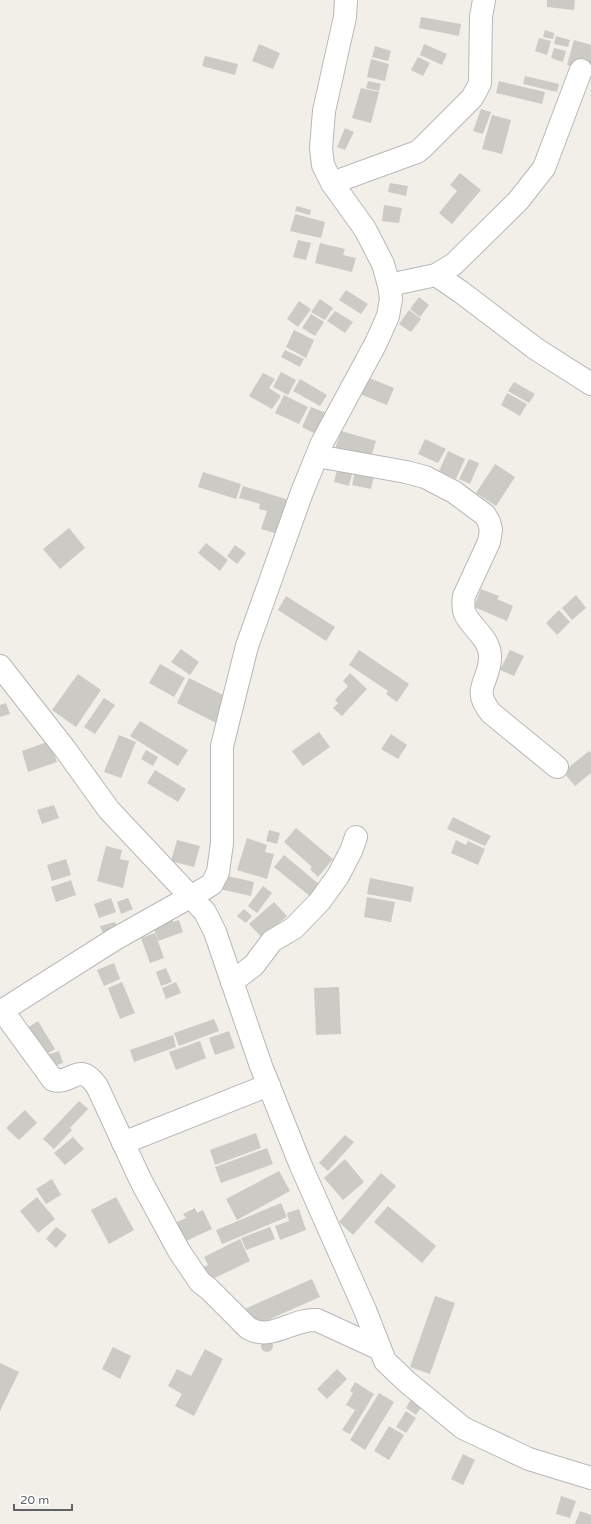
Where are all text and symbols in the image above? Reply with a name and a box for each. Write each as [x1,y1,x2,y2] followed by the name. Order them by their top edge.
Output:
[14,1486,72,1512] scale bar
[20,1493,49,1507] text: 20 m

